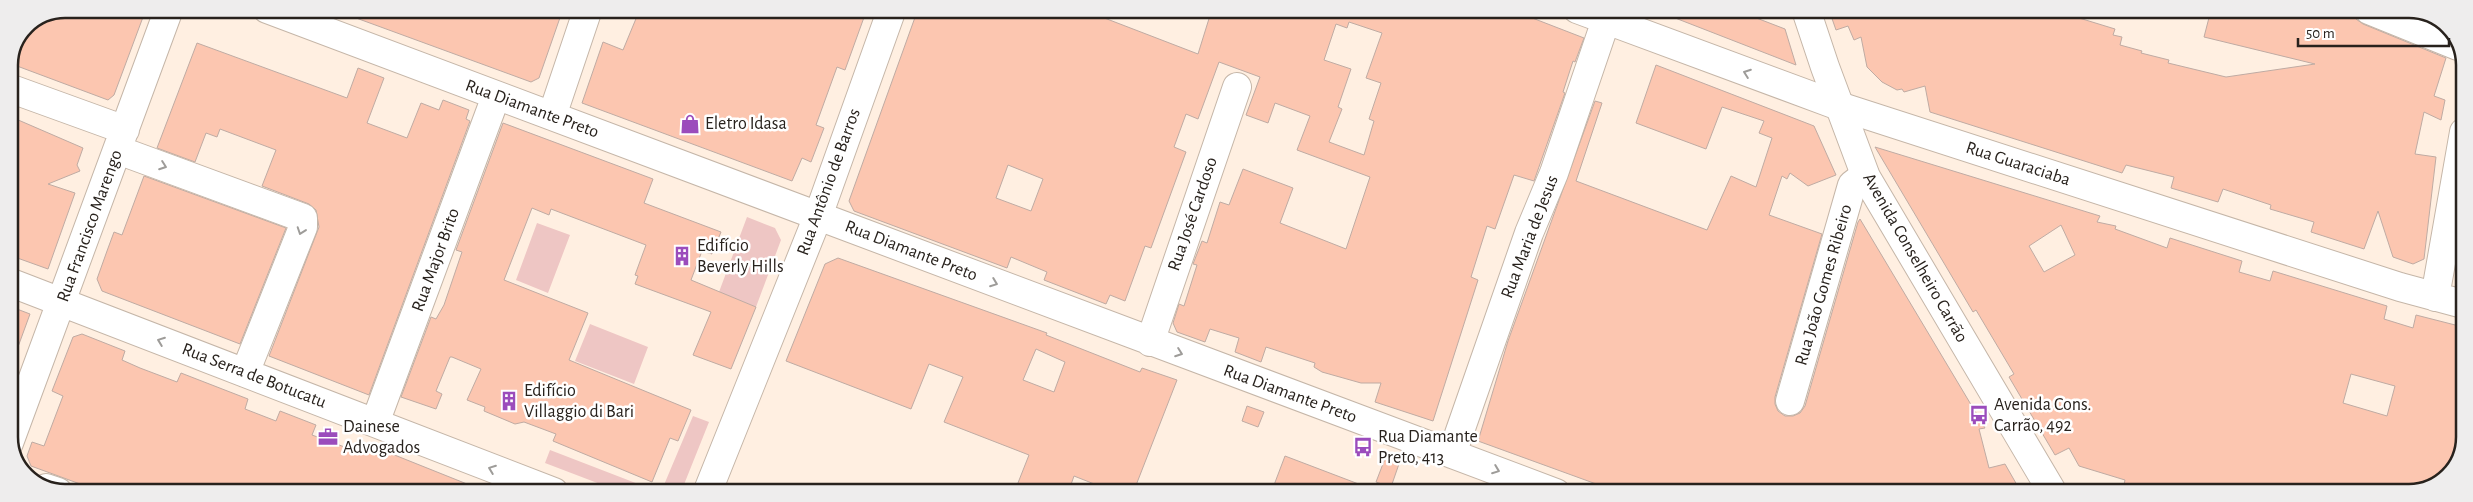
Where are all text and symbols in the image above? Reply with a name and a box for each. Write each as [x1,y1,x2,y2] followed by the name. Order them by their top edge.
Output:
[2298,15,2449,47] scale bar
[2306,26,2335,41] text: 50 m
[1744,69,1752,79] one-way arrow
[463,77,601,142] street label: Rua Diamante Preto
[794,106,864,258] street label: Rua Antônio de Barros
[679,113,701,135] shop icon: Eletro Idasa
[705,115,787,133] place label: Eletro Idasa
[1963,139,2073,189] street label: Rua Guaraciaba
[54,148,126,304] street label: Rua Francisco Marengo
[1165,155,1221,273] street label: Rua José Cardoso
[159,160,167,170] one-way arrow
[1859,170,1971,346] street label: Avenida Conselheiro Carrão
[1498,173,1562,301] street label: Rua Maria de Jesus
[1792,202,1856,368] street label: Rua João Gomes Ribeiro
[409,206,463,314] street label: Rua Major Brito
[842,217,980,285] street label: Rua Diamante Preto
[297,226,307,235] one-way arrow
[697,237,784,276] place label: Edifício Beverly Hills
[671,245,693,267] building icon: Edifício Beverly Hills
[990,277,998,287] one-way arrow
[157,337,166,347] one-way arrow
[179,340,329,412] street label: Rua Serra de Botucatu
[1174,347,1183,357] one-way arrow
[1221,362,1359,427] street label: Rua Diamante Preto
[524,382,634,421] place label: Edifício Villaggio di Bari
[498,390,520,412] building icon: Edifício Villaggio di Bari
[1994,396,2091,435] place label: Avenida Cons. Carrão, 492
[1968,404,1990,426] bus stop icon: Avenida Cons. Carrão, 492
[343,418,420,457] place label: Dainese Advogados
[317,426,339,448] office icon: Dainese Advogados
[1378,428,1478,467] place label: Rua Diamante Preto, 413
[1352,436,1374,458] bus stop icon: Rua Diamante Preto, 413
[489,464,497,474] one-way arrow
[1491,464,1499,474] one-way arrow

